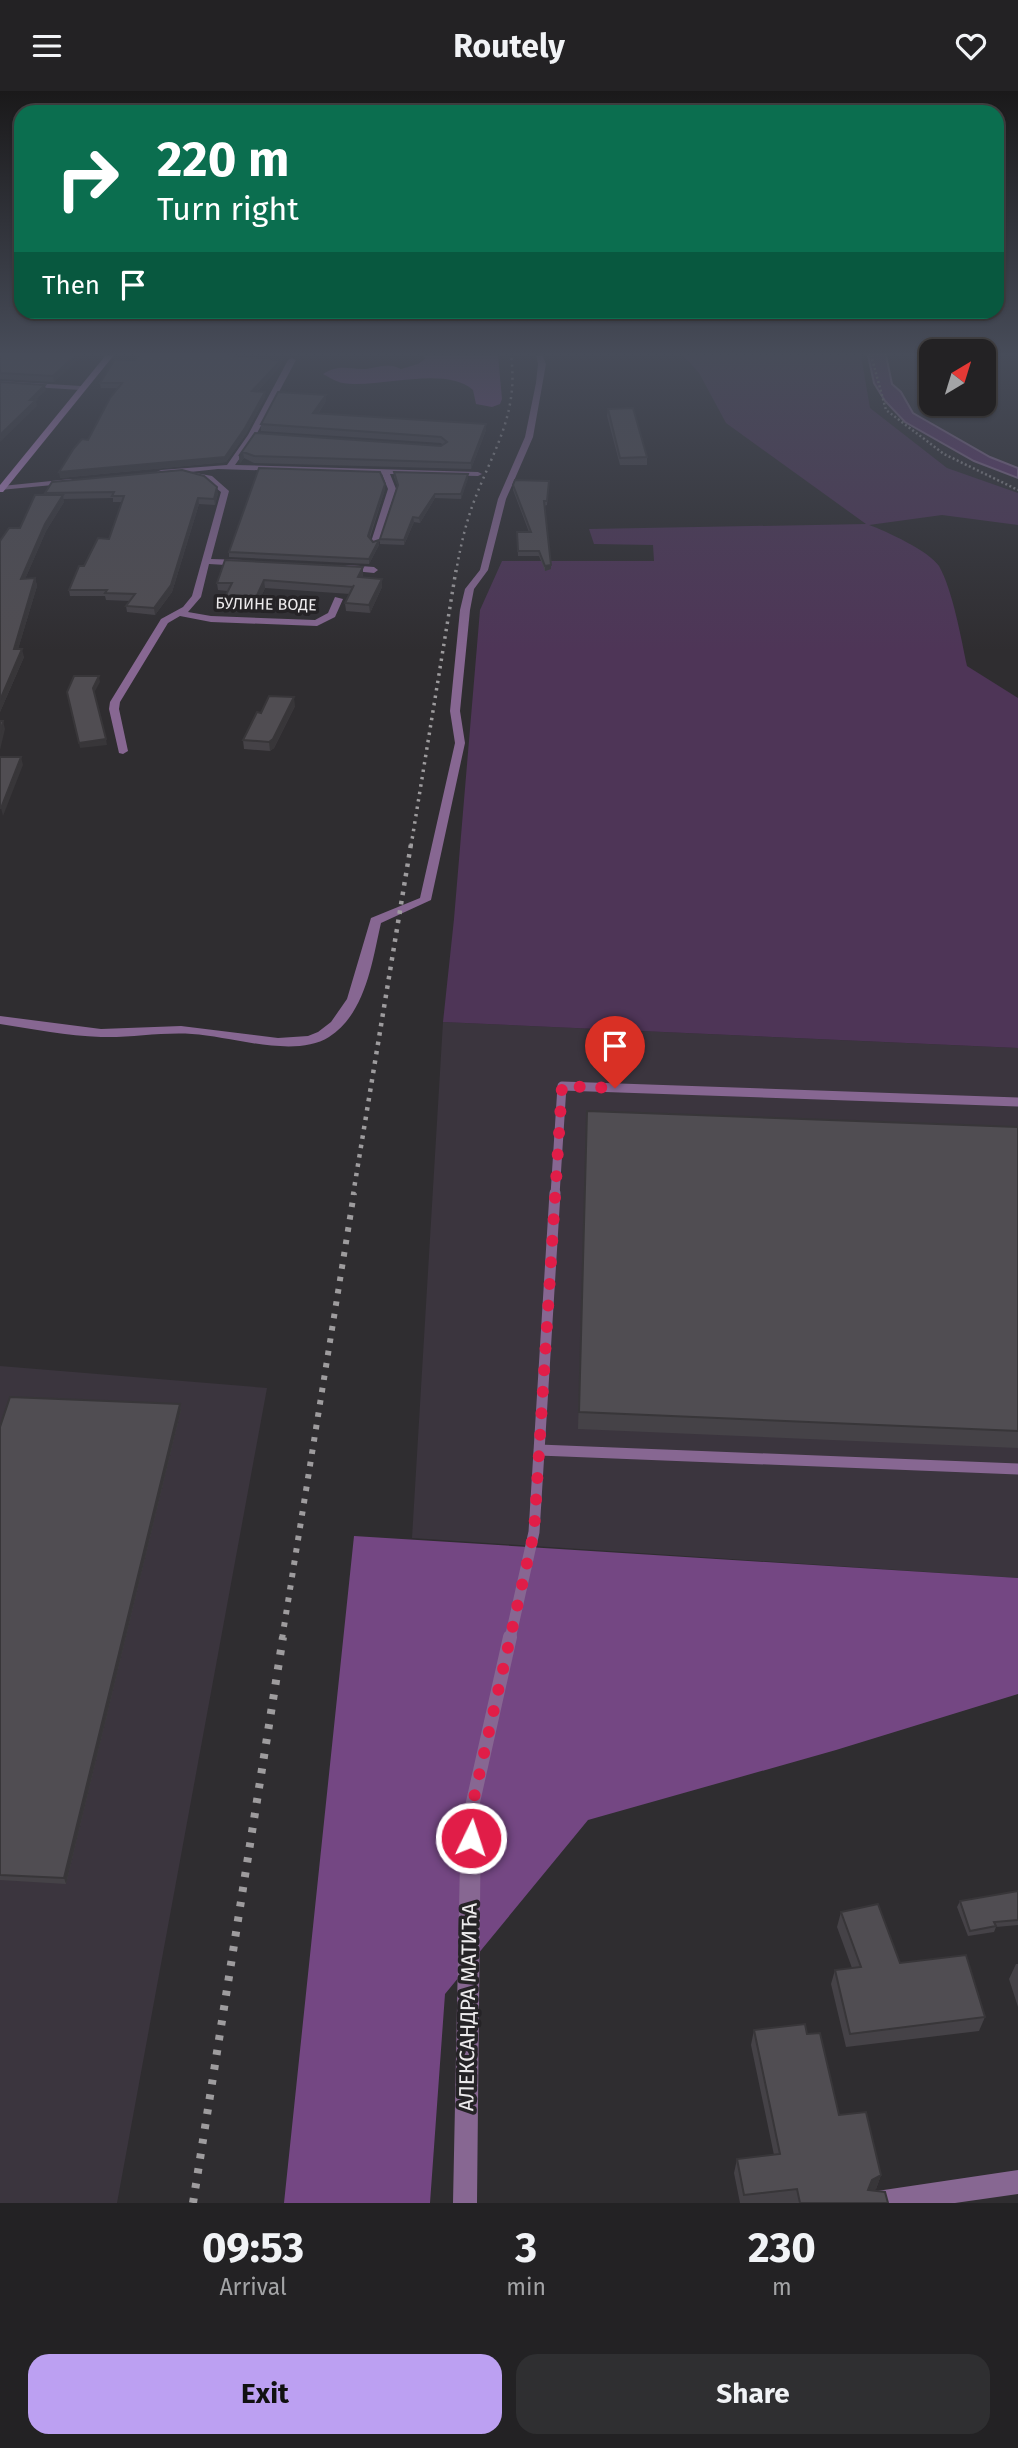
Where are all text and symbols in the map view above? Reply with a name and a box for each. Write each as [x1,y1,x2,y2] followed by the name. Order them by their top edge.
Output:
[28,27,66,65] icon: menu
[453,27,565,65] text: Routely
[952,27,990,65] icon: heart
[157,130,289,189] text: 220 m
[42,133,133,224] icon: right
[157,190,299,228] text: Turn right
[114,266,152,304] icon: arrive
[42,270,100,301] text: Then
[919,339,996,417] north arrow
[919,339,996,416] map controls
[215,594,317,614] street label: БУЛИНЕ ВОДЕ
[585,1016,645,1088] pin
[596,1027,634,1065] icon: arrive
[434,1801,508,1875] position arrow
[453,1903,483,2111] street label: АЛЕКСАНДРА МАТИЋА
[202,2223,304,2273] text: 09:53
[515,2223,537,2273] text: 3
[748,2223,816,2273] text: 230
[219,2273,287,2301] text: Arrival
[506,2273,546,2301] text: min
[772,2273,792,2301] text: m
[28,2354,502,2434] button: Exit
[516,2354,990,2434] button: Share

